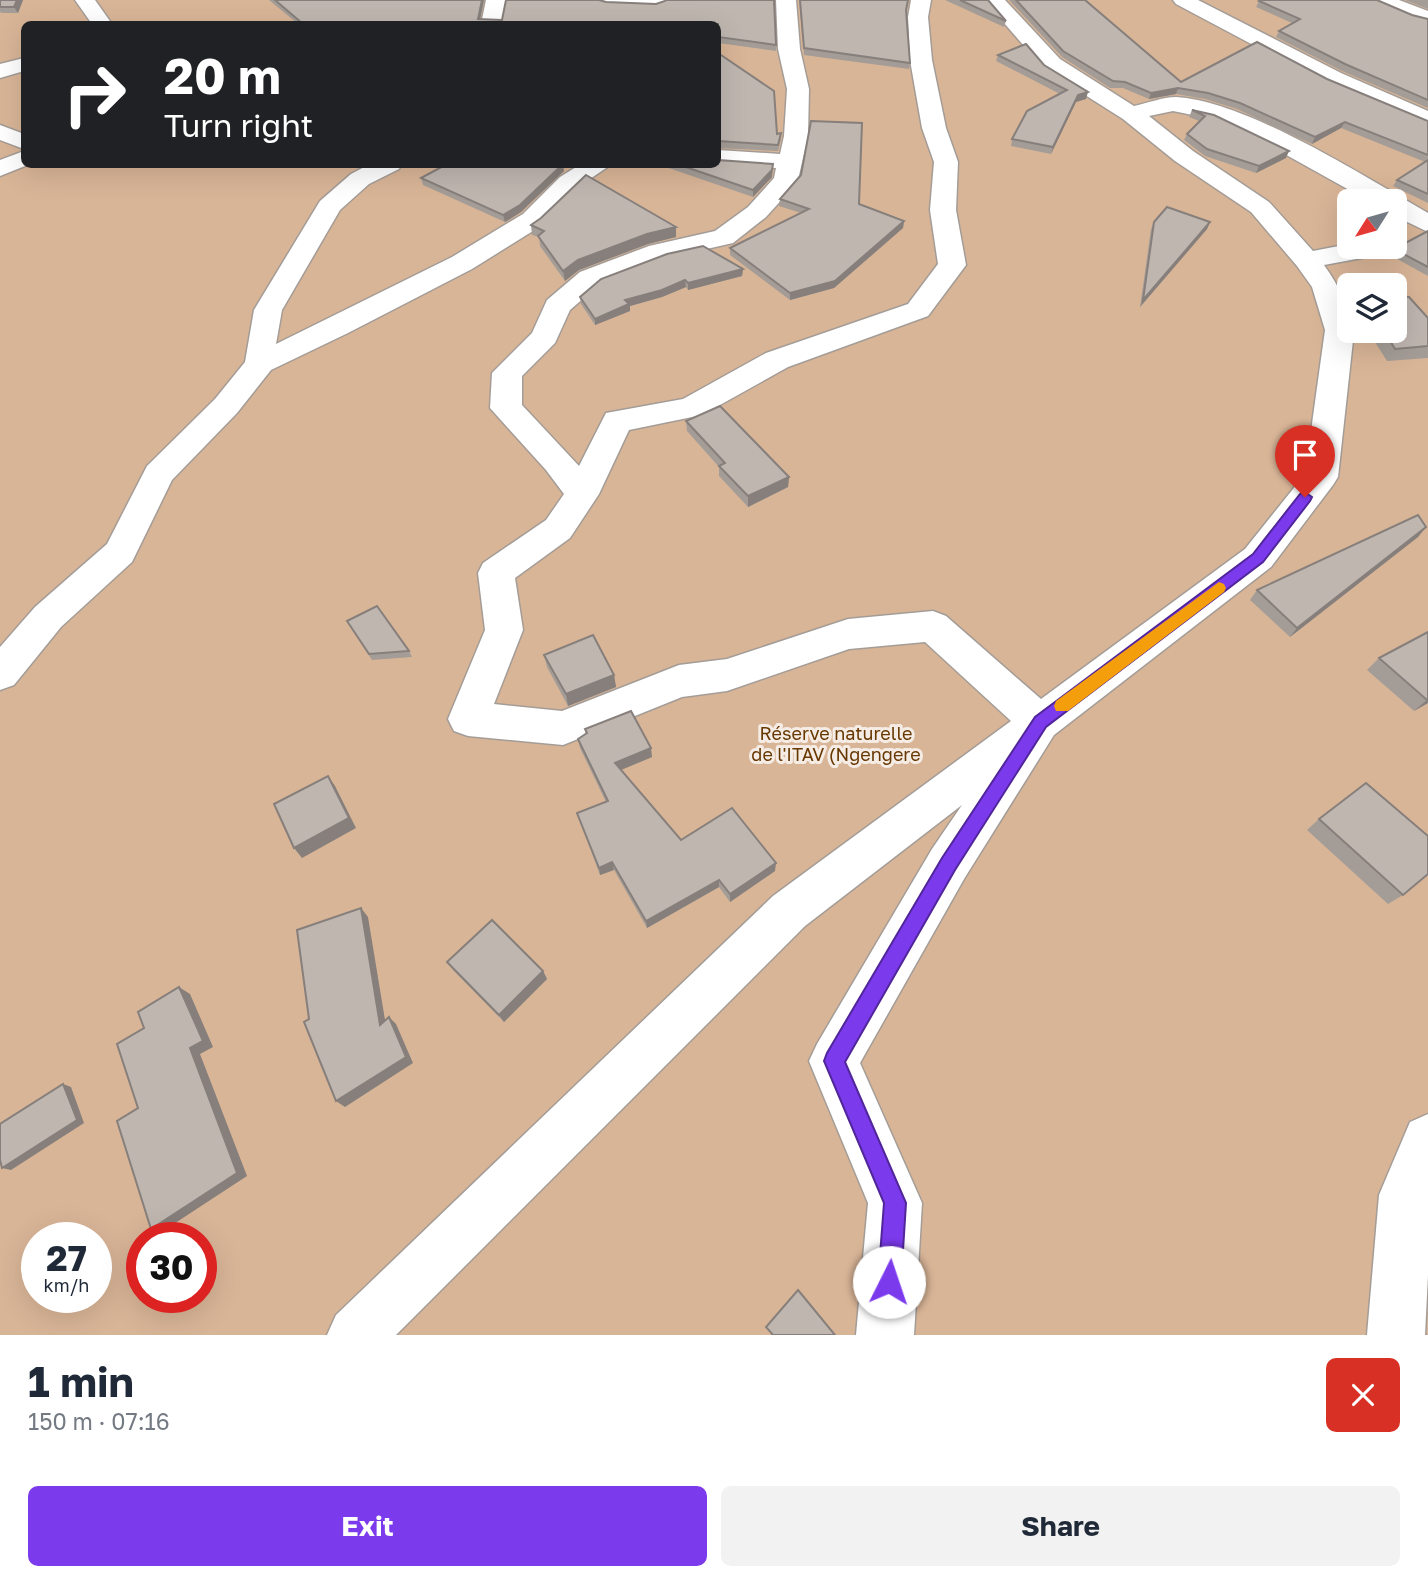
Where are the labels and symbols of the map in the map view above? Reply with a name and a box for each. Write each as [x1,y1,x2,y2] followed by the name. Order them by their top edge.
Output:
[1337,189,1407,259] north arrow
[1275,425,1335,497] pin
[751,722,921,765] park label: Réserve naturelle de l'ITAV (Ngengere
[126,1222,217,1313] speed limit sign: 30
[852,1245,926,1319] position arrow

